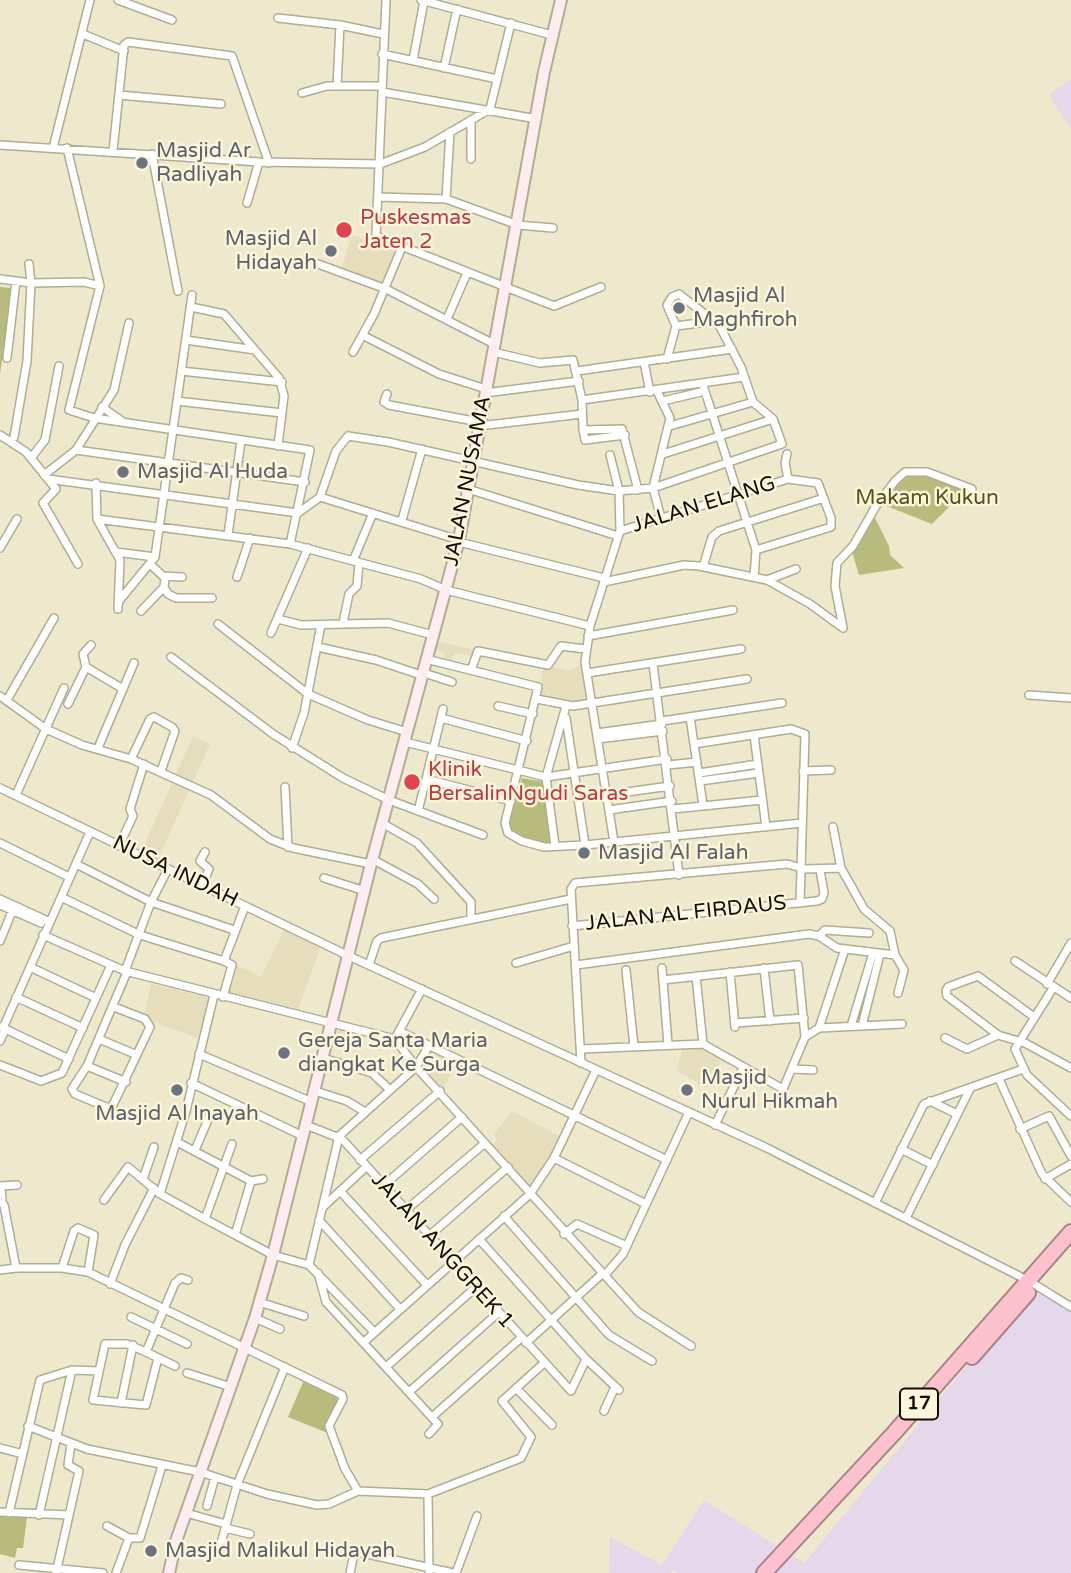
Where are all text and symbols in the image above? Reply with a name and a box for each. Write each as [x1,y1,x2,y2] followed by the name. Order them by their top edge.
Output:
[156,138,251,188] place label: Masjid Ar Radliyah
[134,155,150,171] marker: Masjid Ar Radliyah
[360,205,471,255] place label: Puskesmas Jaten 2
[334,220,354,240] marker: Puskesmas Jaten 2
[225,226,317,276] place label: Masjid Al Hidayah
[323,243,339,259] marker: Masjid Al Hidayah
[693,283,798,333] place label: Masjid Al Maghfiroh
[671,300,687,316] marker: Masjid Al Maghfiroh
[439,394,497,568] street label: JALAN NUSAMA
[137,459,288,485] place label: Masjid Al Huda
[115,464,131,480] marker: Masjid Al Huda
[629,471,779,539] street label: JALAN ELANG
[855,485,999,511] park label: Makam Kukun
[428,757,628,807] place label: Klinik BersalinNgudi Saras
[402,772,422,792] marker: Klinik BersalinNgudi Saras
[108,831,242,913] street label: NUSA INDAH
[598,840,748,866] place label: Masjid Al Falah
[576,845,592,861] marker: Masjid Al Falah
[584,891,788,937] street label: JALAN AL FIRDAUS
[298,1028,488,1078] place label: Gereja Santa Maria diangkat Ke Surga
[276,1045,292,1061] marker: Gereja Santa Maria diangkat Ke Surga
[701,1065,838,1115] place label: Masjid Nurul Hikmah
[169,1082,185,1098] marker: Masjid Al Inayah
[679,1082,695,1098] marker: Masjid Nurul Hikmah
[95,1101,259,1127] place label: Masjid Al Inayah
[366,1168,518,1334] street label: JALAN ANGGREK 1
[900,1388,938,1420] road number: 17
[165,1538,395,1564] place label: Masjid Malikul Hidayah
[143,1543,159,1559] marker: Masjid Malikul Hidayah

